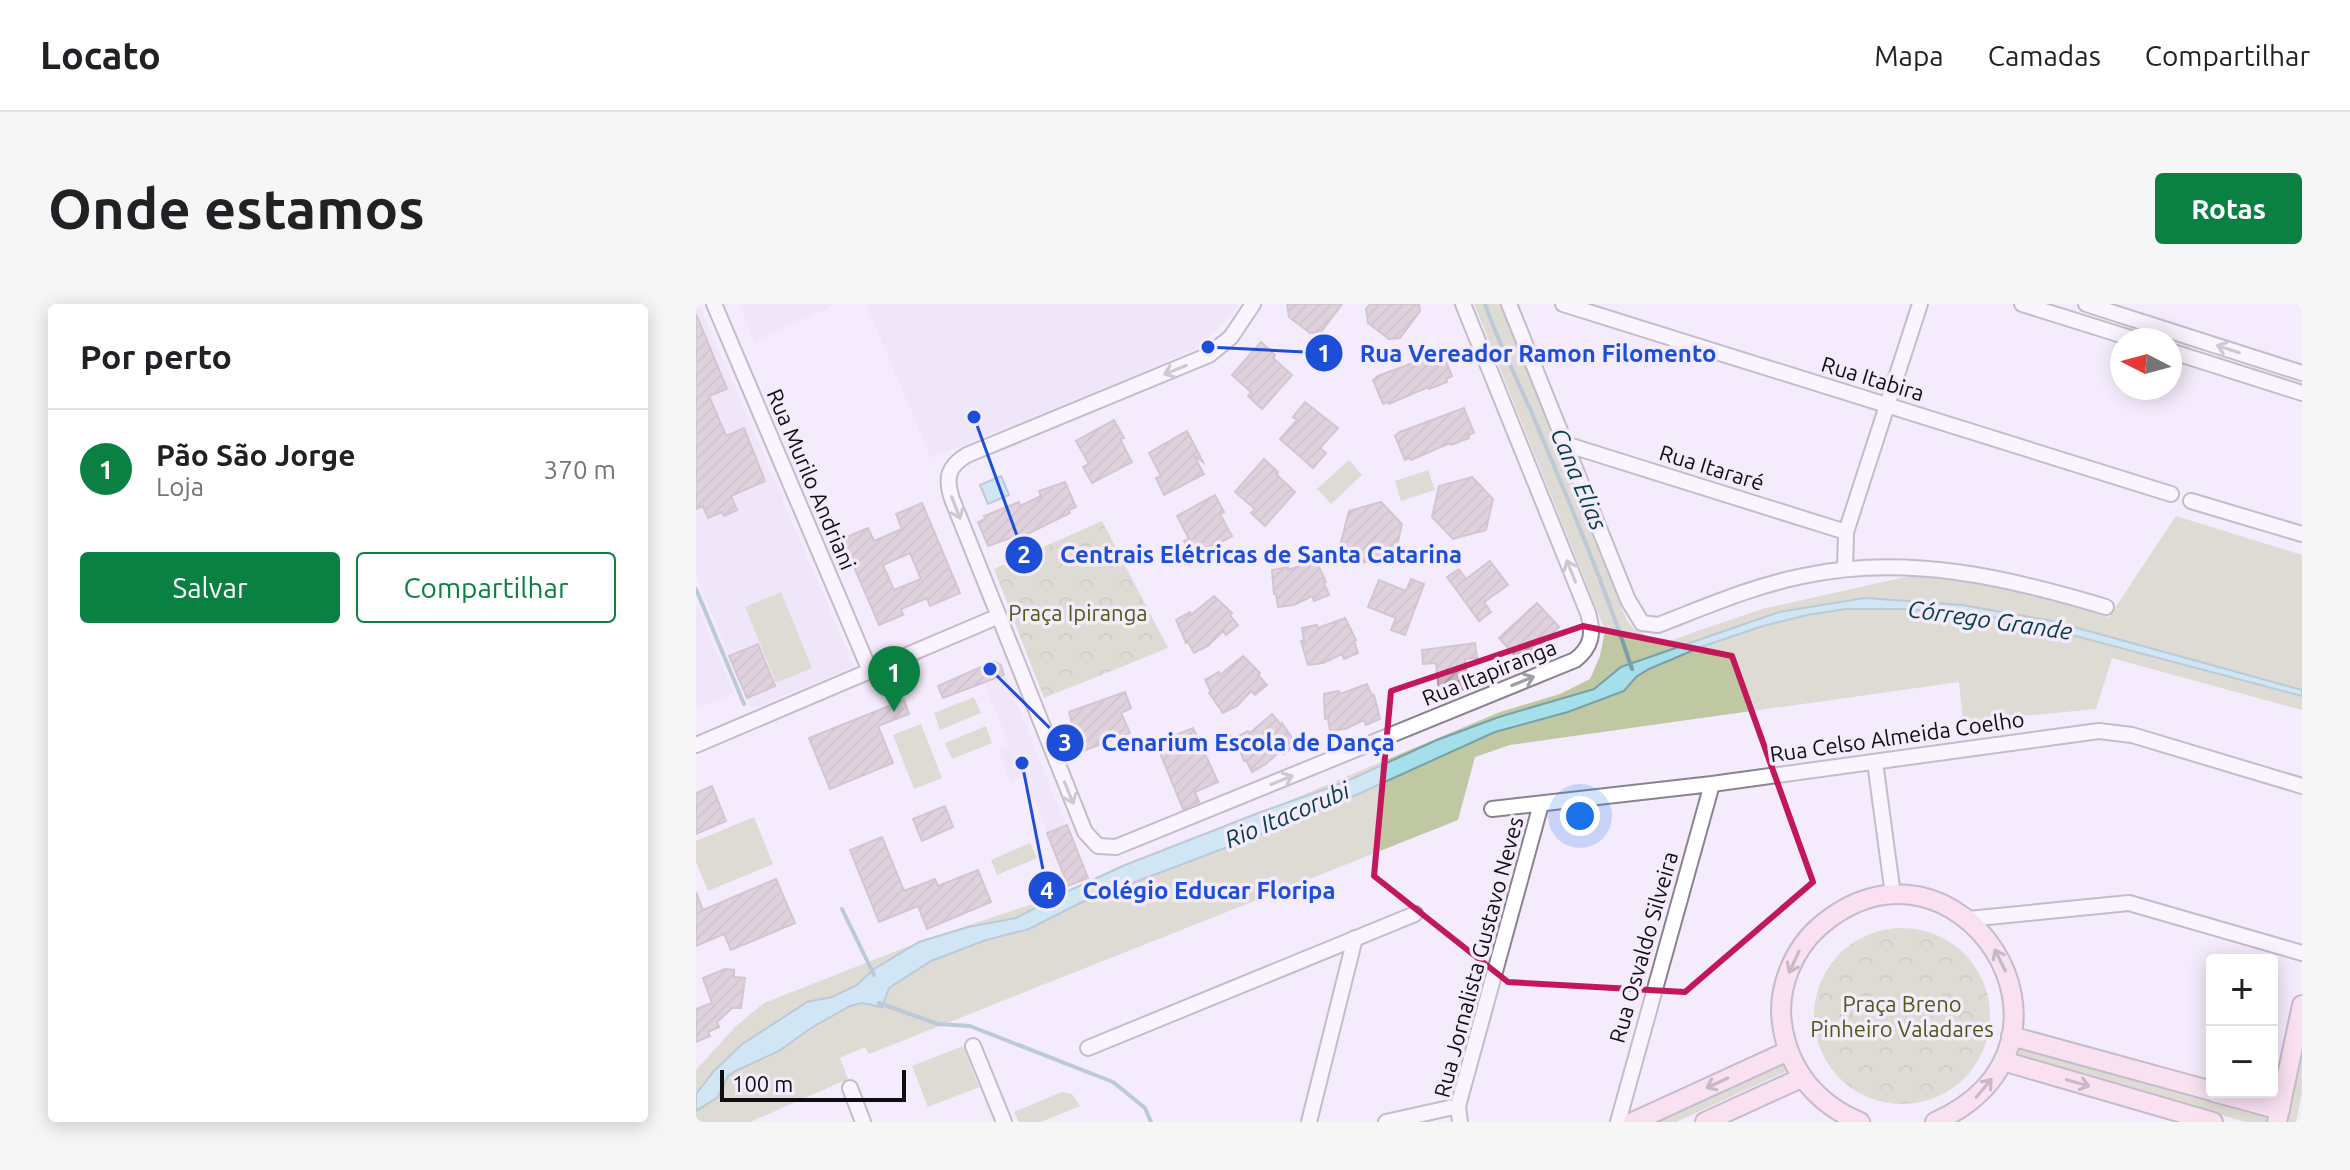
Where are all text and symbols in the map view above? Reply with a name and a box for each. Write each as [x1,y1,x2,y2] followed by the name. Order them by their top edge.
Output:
[40,34,161,76] text: Locato
[1874,40,1944,71] text: Mapa
[1988,40,2101,71] text: Camadas
[2145,40,2310,71] text: Compartilhar
[2155,173,2302,244] button: Rotas
[48,177,425,240] text: Onde estamos
[2110,328,2182,400] north arrow
[1304,329,1732,377] callout: Rua Vereador Ramon Filomento
[80,337,232,375] text: Por perto
[1317,340,1331,367] text: 1
[1360,340,1716,367] text: Rua Vereador Ramon Filomento
[2215,341,2241,356] one-way arrow
[1819,351,1927,405] street label: Rua Itabira
[1163,364,1188,379] one-way arrow
[763,385,861,573] street label: Rua Murilo Andriani
[1545,424,1613,534] water label: Cana Elias
[156,438,355,472] text: Pão São Jorge
[1657,439,1767,495] street label: Rua Itararé
[99,455,113,484] text: 1
[544,455,616,484] text: 370 m
[156,472,204,501] text: Loja
[950,495,964,520] one-way arrow
[1004,531,1478,579] callout: Centrais Elétricas de Santa Catarina
[1017,541,1031,568] text: 2
[1060,541,1462,568] text: Centrais Elétricas de Santa Catarina
[80,552,340,623] button: Salvar
[356,552,616,623] button: Compartilhar
[1563,559,1578,584] one-way arrow
[1906,595,2074,645] water label: Córrego Grande
[1008,600,1148,625] park label: Praça Ipiranga
[1418,634,1560,710] street label: Rua Itapiranga
[868,646,920,712] pin: 1
[1510,673,1535,688] one-way arrow
[1768,706,2026,766] street label: Rua Celso Almeida Coelho
[1045,719,1411,767] callout: Cenarium Escola de Dança
[1058,729,1072,756] text: 3
[1101,729,1395,756] text: Cenarium Escola de Dança
[1269,771,1294,786] one-way arrow
[1221,776,1354,853] water label: Rio Itacorubi
[1063,780,1077,805] one-way arrow
[1560,796,1600,836] your location
[1428,814,1528,1100] street label: Rua Jornalista Gustavo Neves
[1604,848,1682,1046] street label: Rua Osvaldo Silveira
[1027,866,1352,914] callout: Colégio Educar Floripa
[1040,877,1054,904] text: 4
[1082,877,1336,904] text: Colégio Educar Floripa
[1992,949,2007,973] one-way arrow
[1786,950,1801,974] one-way arrow
[2206,954,2278,1098] map controls
[2206,954,2278,1026] button: +
[1810,991,1994,1041] park label: Praça Breno Pinheiro Valadares
[2206,1026,2278,1098] button: −
[720,1066,906,1102] scale bar
[732,1071,793,1096] text: 100 m
[2064,1076,2090,1091] one-way arrow
[1705,1077,1730,1092] one-way arrow
[1975,1079,1993,1099] one-way arrow

